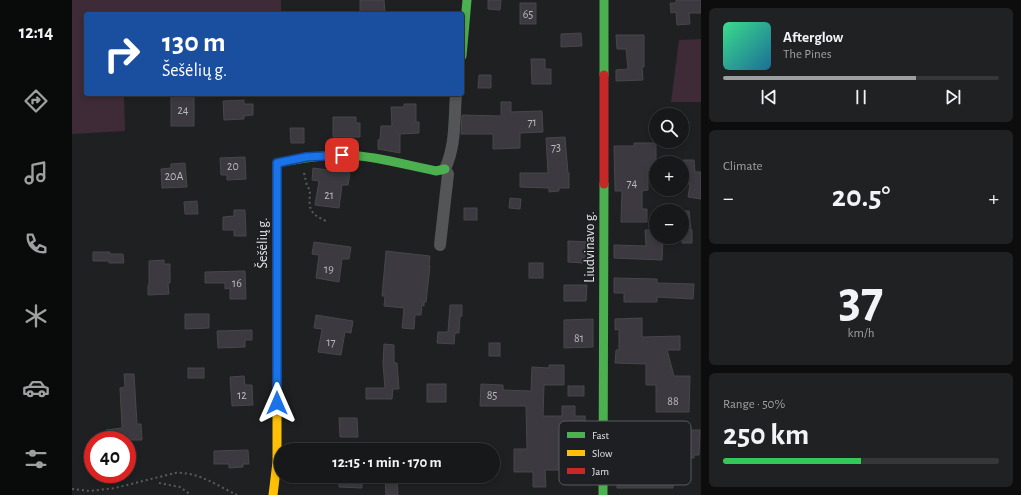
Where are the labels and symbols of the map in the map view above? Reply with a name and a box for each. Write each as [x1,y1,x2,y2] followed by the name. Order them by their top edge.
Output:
[523,8,533,20] house number: 65
[177,104,189,116] house number: 24
[527,116,537,128] house number: 71
[325,138,359,172] pin
[551,141,561,153] house number: 73
[227,160,239,172] house number: 20
[165,170,183,182] house number: 20A
[627,177,638,189] house number: 74
[324,189,334,201] house number: 21
[583,211,597,283] street label: Liudvinavo g.
[254,218,270,268] street label: Šešėlių g.
[324,263,334,275] house number: 19
[232,277,242,289] house number: 16
[574,332,584,344] house number: 81
[326,336,336,348] house number: 17
[256,382,298,424] position arrow
[237,389,247,401] house number: 12
[487,389,497,401] house number: 85
[667,395,679,407] house number: 88
[559,421,691,485] legend
[592,430,610,441] text: Fast
[84,431,136,483] speed limit sign: 40
[592,448,613,459] text: Slow
[592,466,609,477] text: Jam

